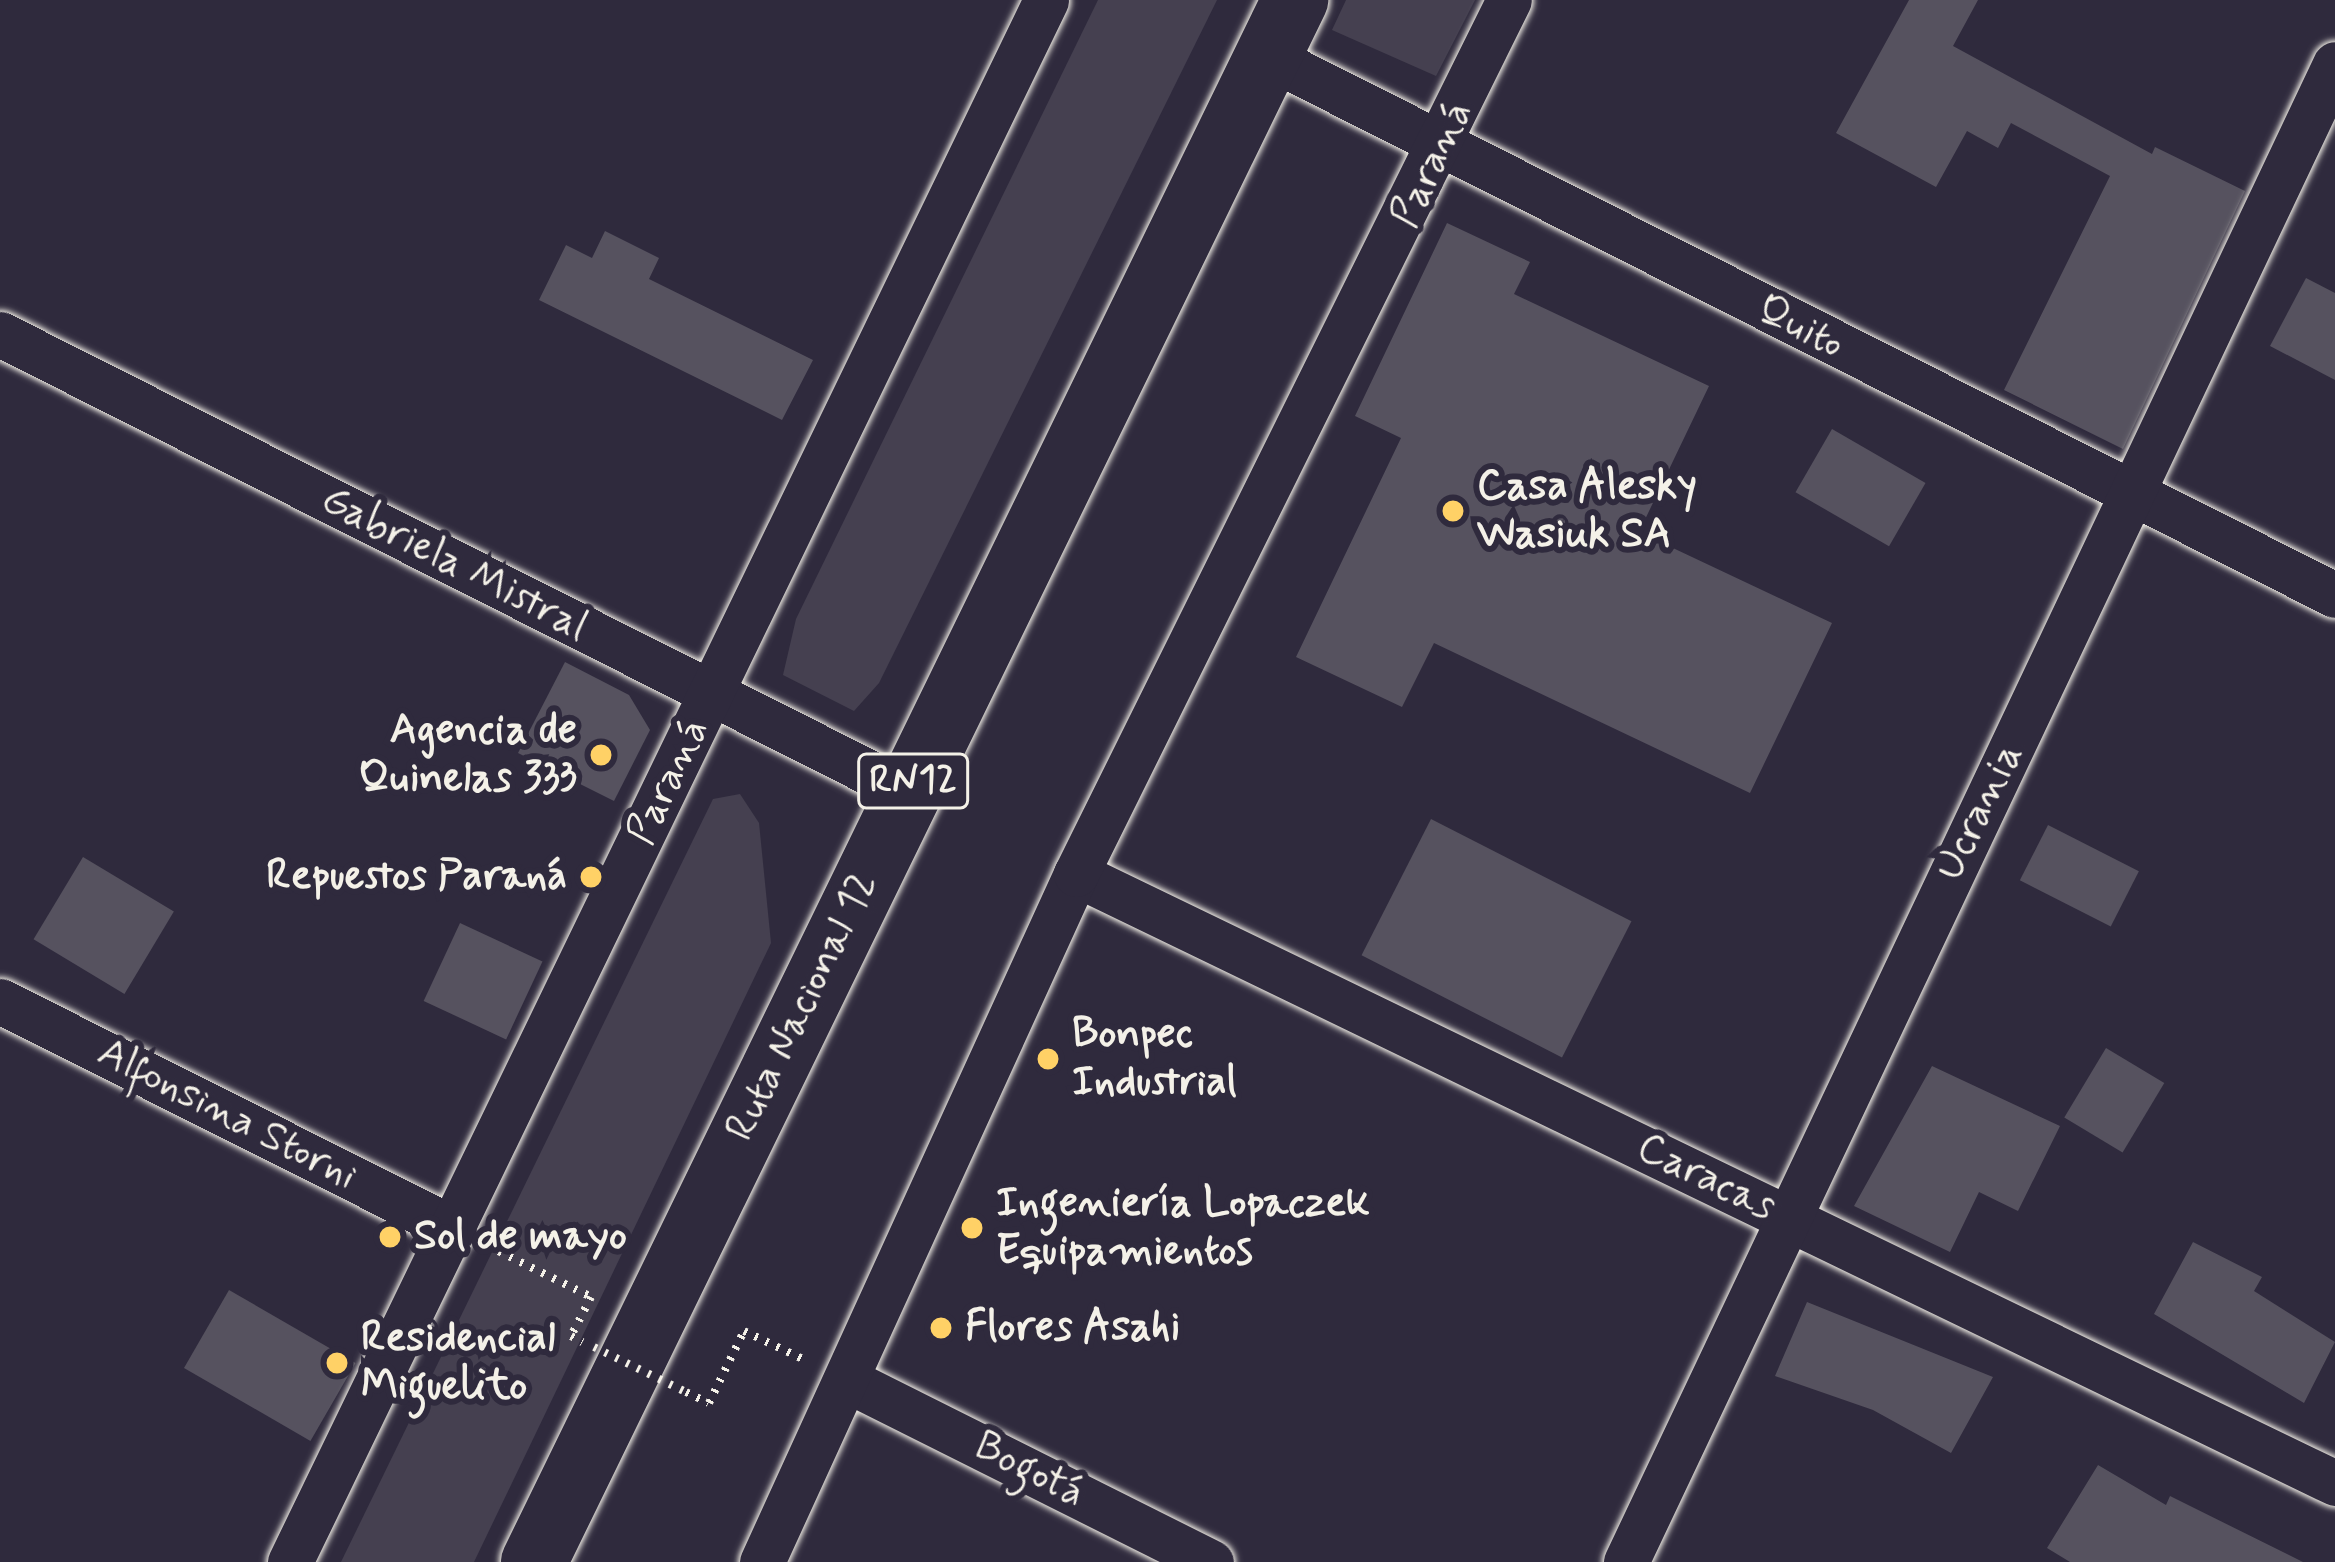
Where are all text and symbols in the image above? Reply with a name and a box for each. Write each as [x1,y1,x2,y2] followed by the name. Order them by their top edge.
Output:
[1381,93,1485,237] street label: Paraná
[1748,285,1852,371] street label: Quito
[1477,462,1697,560] place label: Casa Alesky Wasiuk SA
[313,476,595,652] street label: Gabriela Mistral
[1440,498,1466,524] marker: Casa Alesky Wasiuk SA
[358,706,577,804] place label: Agencia de Quinelas 333
[617,710,721,854] street label: Paraná
[1925,735,2035,889] street label: Ucrania
[588,742,614,768] marker: Agencia de Quinelas 333
[856,748,970,814] road number: RN12
[261,852,567,902] place label: Repuestos Paraná
[714,860,892,1154] street label: Ruta Nacional 12
[578,864,604,890] marker: Repuestos Paraná
[1072,1010,1237,1108] place label: Bonpec Industrial
[88,1027,366,1203] street label: Alfonsina Storni
[1035,1046,1061,1072] marker: Bonpec Industrial
[1628,1123,1784,1233] street label: Caracas
[996,1179,1365,1278] place label: Ingeniería Lopaczek Equipamientos
[414,1212,622,1262] place label: Sol de mayo
[959,1215,985,1241] marker: Ingeniería Lopaczek Equipamientos
[377,1224,403,1250] marker: Sol de mayo
[965,1303,1182,1353] place label: Flores Asahi
[361,1314,555,1412] place label: Residencial Miguelito
[928,1315,954,1341] marker: Flores Asahi
[324,1350,350,1376] marker: Residencial Miguelito
[965,1422,1093,1520] street label: Bogotá

